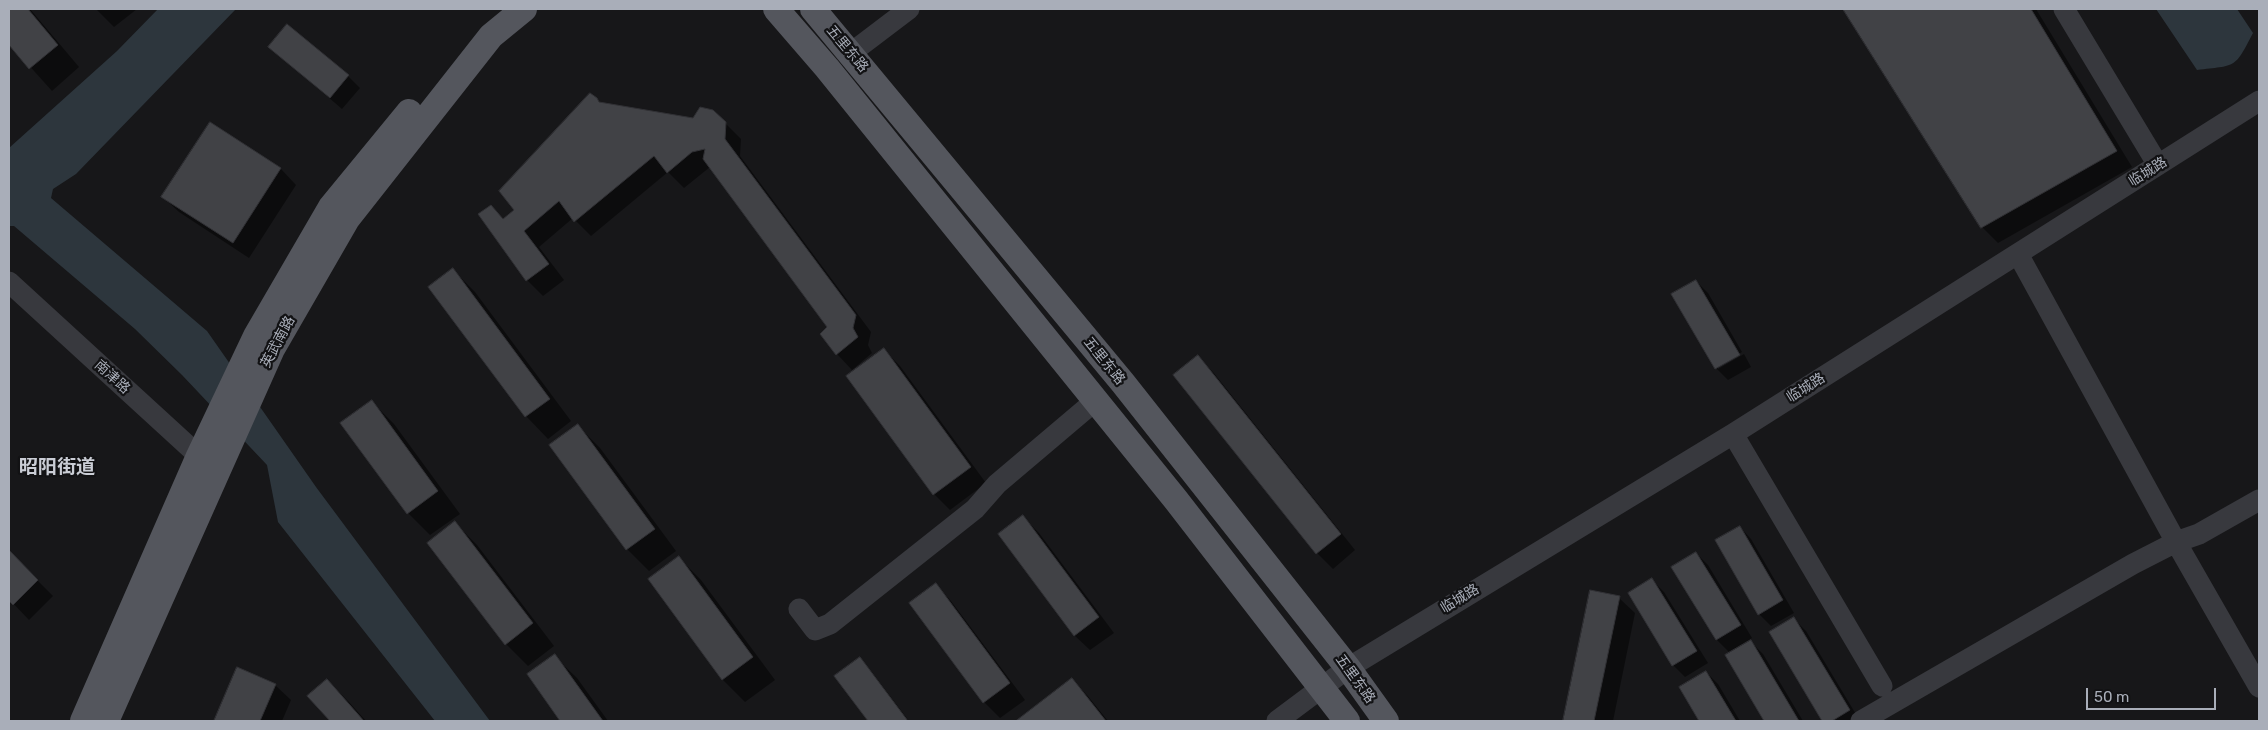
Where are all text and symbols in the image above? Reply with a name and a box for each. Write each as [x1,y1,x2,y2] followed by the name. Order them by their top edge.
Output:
[823,22,871,76] street label: 五里东路
[2126,154,2170,190] street label: 临城路
[257,313,299,371] street label: 英武南路
[1080,334,1128,388] street label: 五里东路
[91,357,133,397] street label: 南津路
[1784,370,1828,406] street label: 临城路
[19,457,95,479] district label: 昭阳街道
[1438,581,1482,617] street label: 临城路
[1332,651,1378,707] street label: 五里东路
[2088,678,2218,710] scale bar
[2094,688,2129,706] text: 50 m

